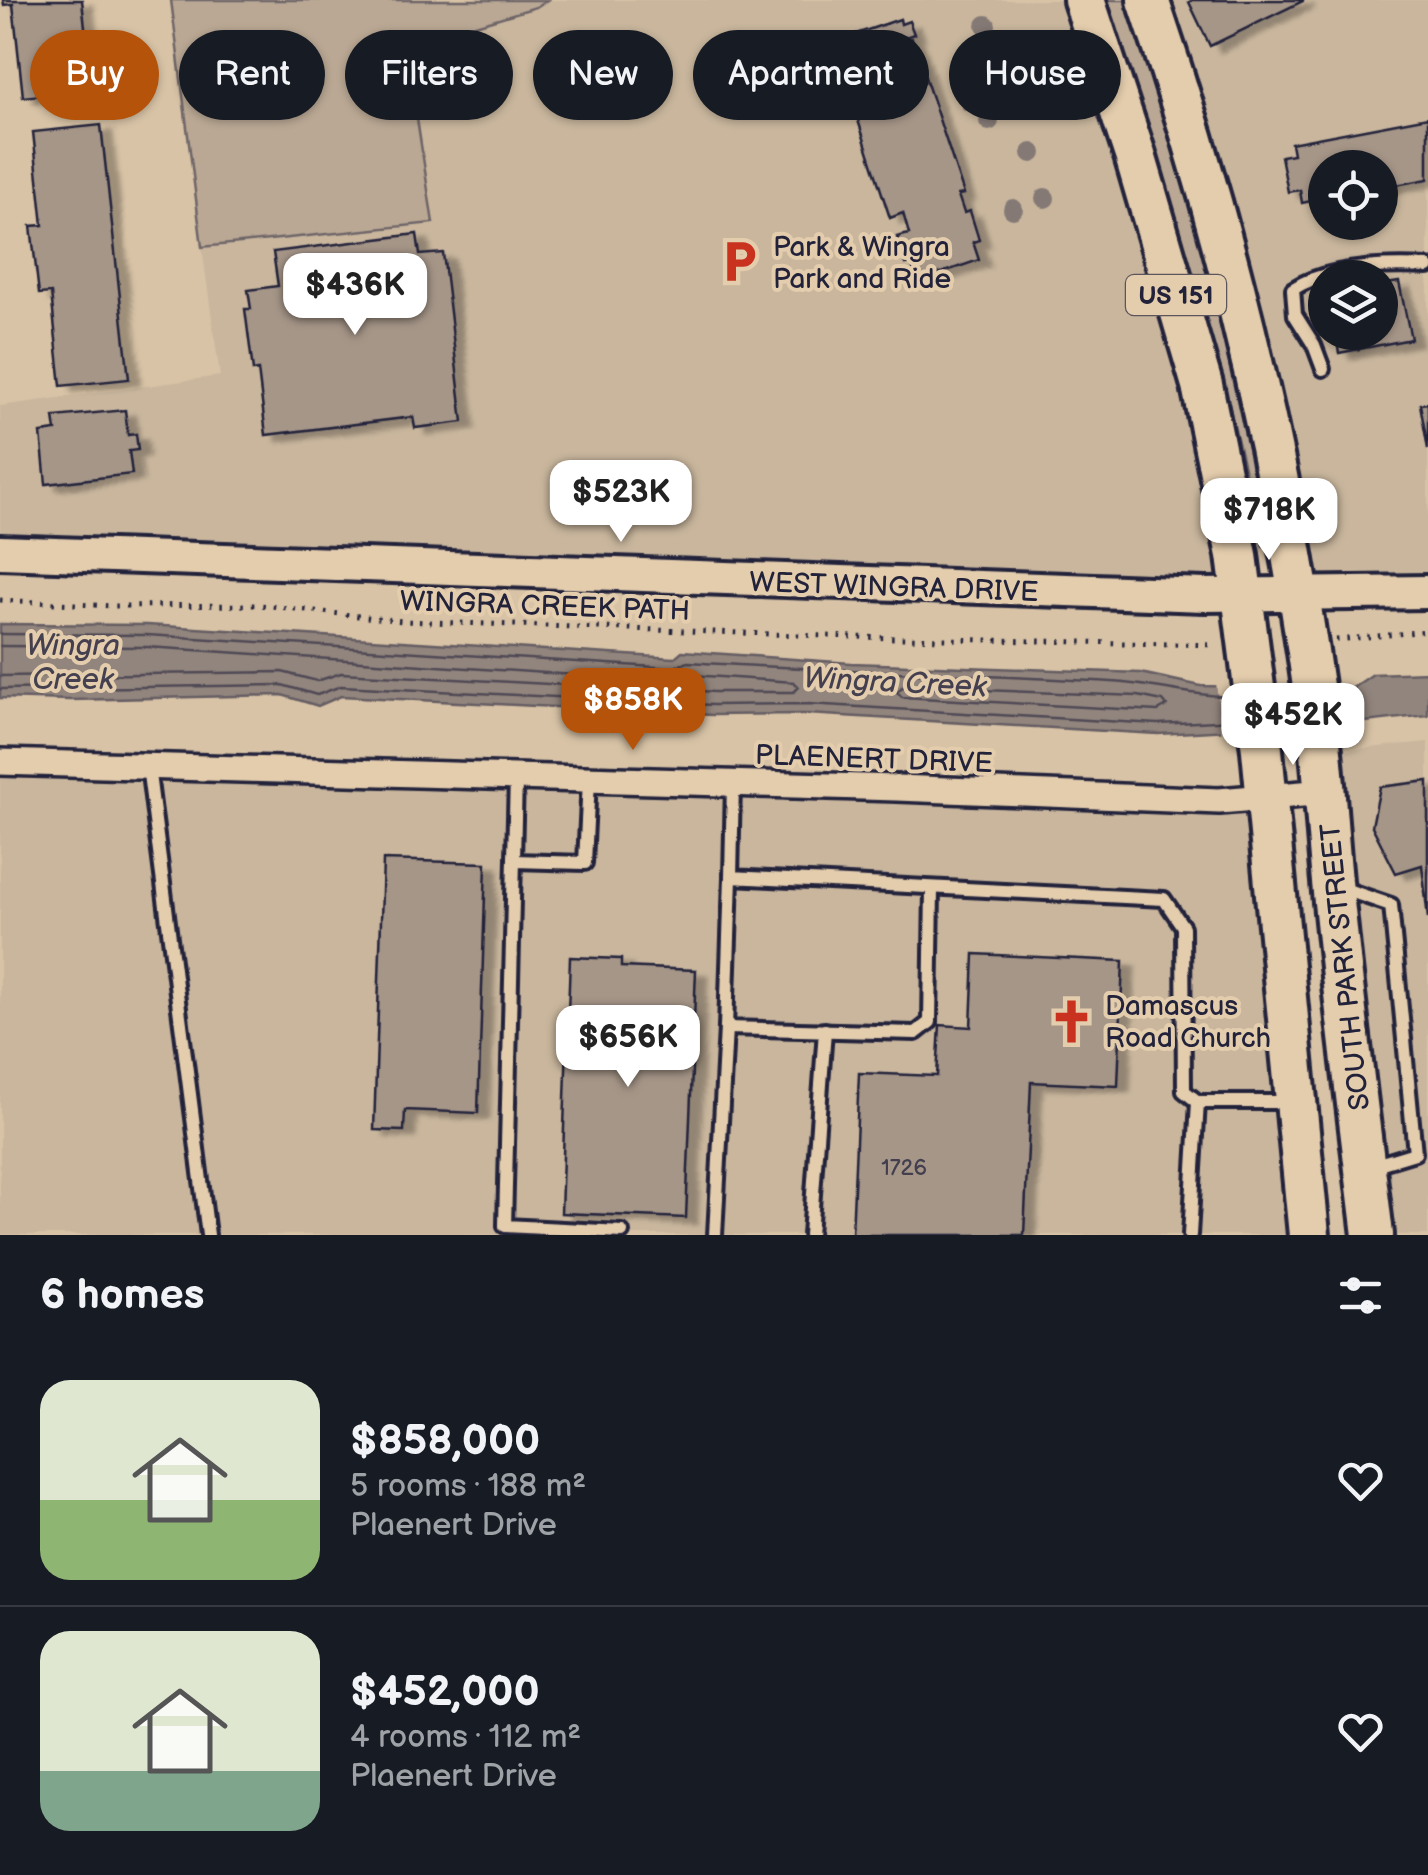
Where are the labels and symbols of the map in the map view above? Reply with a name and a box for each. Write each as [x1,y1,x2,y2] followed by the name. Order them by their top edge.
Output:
[773,231,951,296] place label: Park & Wingra Park and Ride
[716,238,764,286] parking icon: Park & Wingra Park and Ride
[285,253,425,338] pin: $436K
[1126,275,1226,315] road number: US 151
[551,460,691,545] pin: $523K
[1199,478,1339,563] pin: $718K
[749,566,1039,609] street label: WEST WINGRA DRIVE
[399,585,691,628] street label: WINGRA CREEK PATH
[26,628,120,698] water label: Wingra Creek
[802,660,989,706] water label: Wingra Creek
[563,668,703,753] pin: $858K
[1223,683,1363,768] pin: $452K
[755,739,993,780] street label: PLAENERT DRIVE
[1314,822,1377,1112] street label: SOUTH PARK STREET
[1105,990,1271,1055] place label: Damascus Road Church
[1048,997,1096,1045] church icon: Damascus Road Church
[558,1005,698,1090] pin: $656K
[881,1155,927,1182] house number: 1726

